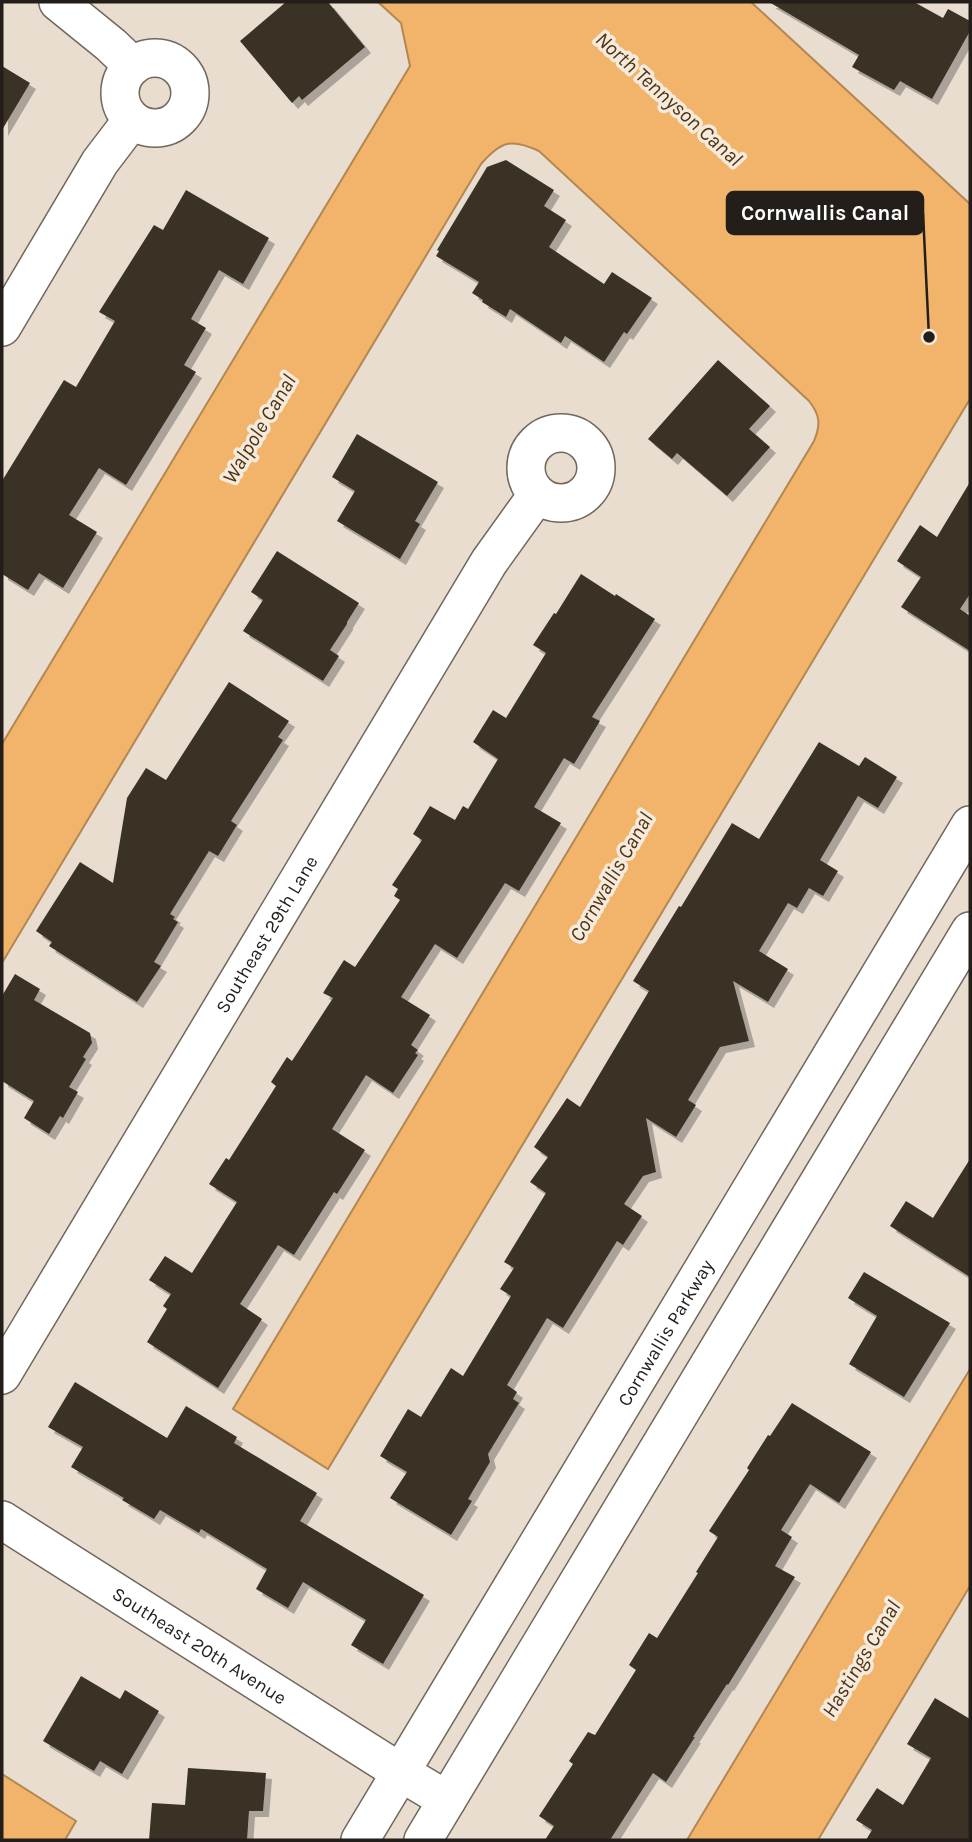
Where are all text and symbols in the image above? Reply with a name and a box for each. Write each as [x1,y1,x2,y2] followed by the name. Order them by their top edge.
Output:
[591,27,747,171] water label: North Tennyson Canal
[727,192,923,234] callout: Cornwallis Canal
[741,201,909,225] text: Cornwallis Canal
[217,370,301,488] water label: Walpole Canal
[564,808,658,946] water label: Cornwallis Canal
[211,852,323,1017] street label: Southeast 29th Lane
[613,1256,718,1410] street label: Cornwallis Parkway
[108,1583,290,1709] street label: Southeast 20th Avenue
[817,1596,905,1722] water label: Hastings Canal

